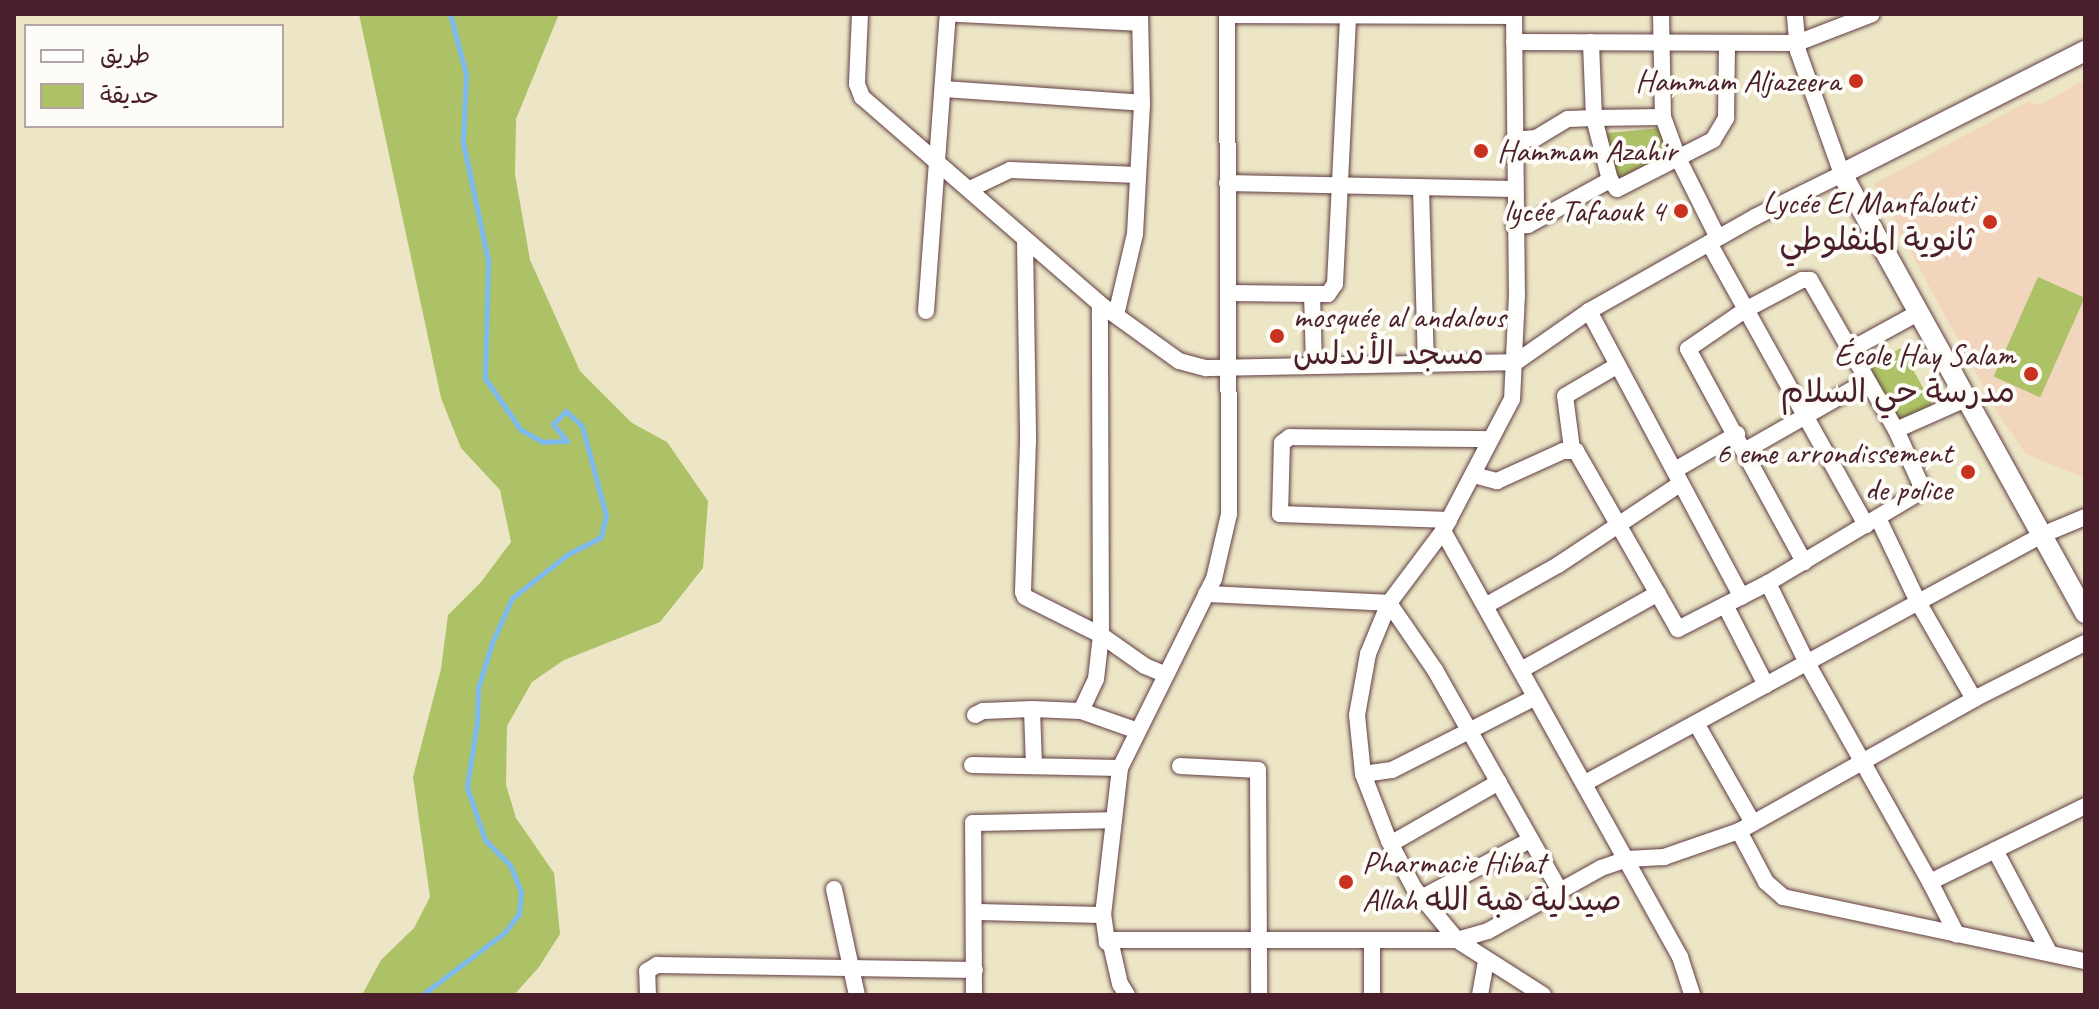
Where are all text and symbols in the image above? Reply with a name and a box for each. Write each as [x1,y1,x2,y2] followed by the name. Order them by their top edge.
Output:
[24,24,284,128] legend
[100,40,150,70] text: طريق
[1634,62,1840,100] place label: Hammam Aljazeera
[1847,72,1865,90] marker: Hammam Aljazeera
[100,80,159,110] text: حديقة
[1497,132,1678,170] place label: Hammam Azahir
[1472,142,1490,160] marker: Hammam Azahir
[1762,185,1974,260] place label: Lycée El Manfalouti ثانوية المنفلوطي
[1503,192,1665,230] place label: lycée Tafaouk 4
[1672,202,1690,220] marker: lycée Tafaouk 4
[1981,213,1999,231] marker: Lycée El Manfalouti ثانوية المنفلوطي
[1293,299,1507,374] place label: mosquée al andalous مسجد الأندلس
[1268,327,1286,345] marker: mosquée al andalous مسجد الأندلس
[1780,337,2015,412] place label: École Hay Salam مدرسة حي السلام
[2022,365,2040,383] marker: École Hay Salam مدرسة حي السلام
[1717,435,1952,510] place label: 6 eme arrondissement de police
[1959,463,1977,481] marker: 6 eme arrondissement de police
[1362,845,1622,920] place label: Pharmacie Hibat Allah صيدلية هبة الله
[1337,873,1355,891] marker: Pharmacie Hibat Allah صيدلية هبة الله

